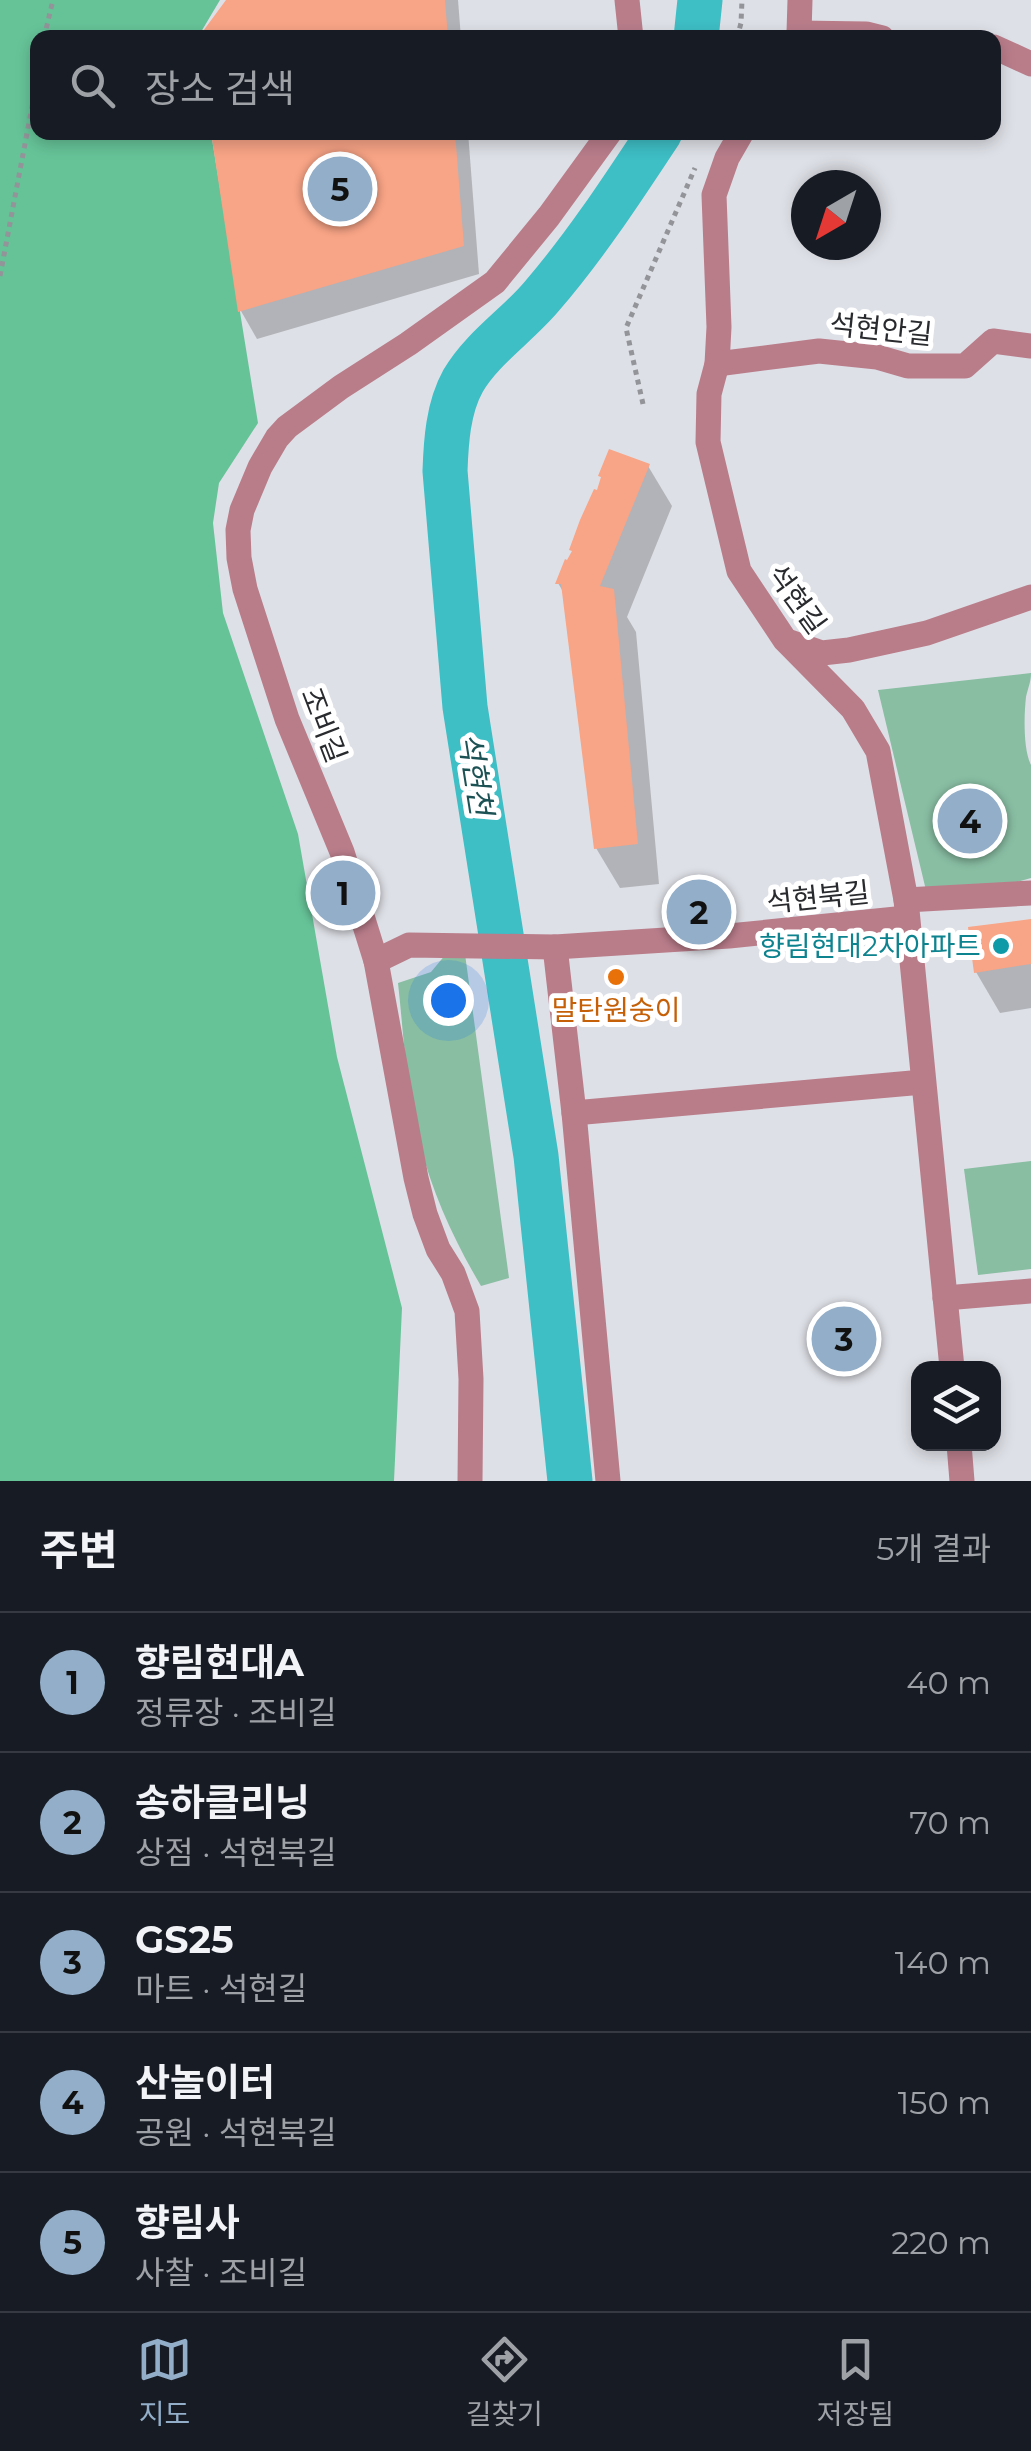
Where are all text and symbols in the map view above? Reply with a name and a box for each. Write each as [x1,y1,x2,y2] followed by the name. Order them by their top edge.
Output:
[30,30,1001,140] search box
[65,58,120,113] icon: search
[145,65,295,112] text: 장소 검색
[308,152,372,226] pin: 5
[791,170,881,260] north arrow
[828,307,934,351] street label: 석현안길
[761,558,833,640] street label: 석현길
[294,683,354,767] street label: 조비길
[451,730,501,821] water label: 석현천
[938,784,1002,858] pin: 4
[310,856,376,930] pin: 1
[666,874,732,950] pin: 2
[765,875,871,919] street label: 석현북길
[759,929,981,963] place label: 향림현대2차아파트
[990,935,1012,957] marker: 향림현대2차아파트
[605,966,627,988] marker: 말탄원숭이
[423,975,474,1026] your location
[552,993,680,1027] place label: 말탄원숭이
[812,1302,876,1376] pin: 3
[911,1361,1001,1451] map controls
[911,1361,1001,1451] button: layers
[40,1524,117,1576] text: 주변
[876,1529,991,1568] text: 5개 결과
[135,1639,304,1686] text: 향림현대A
[66,1663,79,1702] text: 1
[906,1663,991,1702] text: 40 m
[135,1693,336,1732] text: 정류장 · 조비길
[135,1779,310,1826] text: 송하클리닝
[63,1803,82,1842] text: 2
[909,1803,991,1842] text: 70 m
[135,1833,336,1872] text: 상점 · 석현북길
[135,1916,234,1963] text: GS25
[63,1943,82,1982] text: 3
[895,1943,991,1982] text: 140 m
[135,1969,307,2008] text: 마트 · 석현길
[135,2059,275,2106] text: 산놀이터
[61,2083,84,2122] text: 4
[898,2083,991,2122] text: 150 m
[135,2113,336,2152] text: 공원 · 석현북길
[135,2199,240,2246] text: 향림사
[63,2223,82,2262] text: 5
[891,2223,991,2262] text: 220 m
[135,2253,307,2292] text: 사찰 · 조비길
[137,2332,192,2432] tab: 지도
[466,2332,543,2432] tab: 길찾기
[817,2332,894,2432] tab: 저장됨

